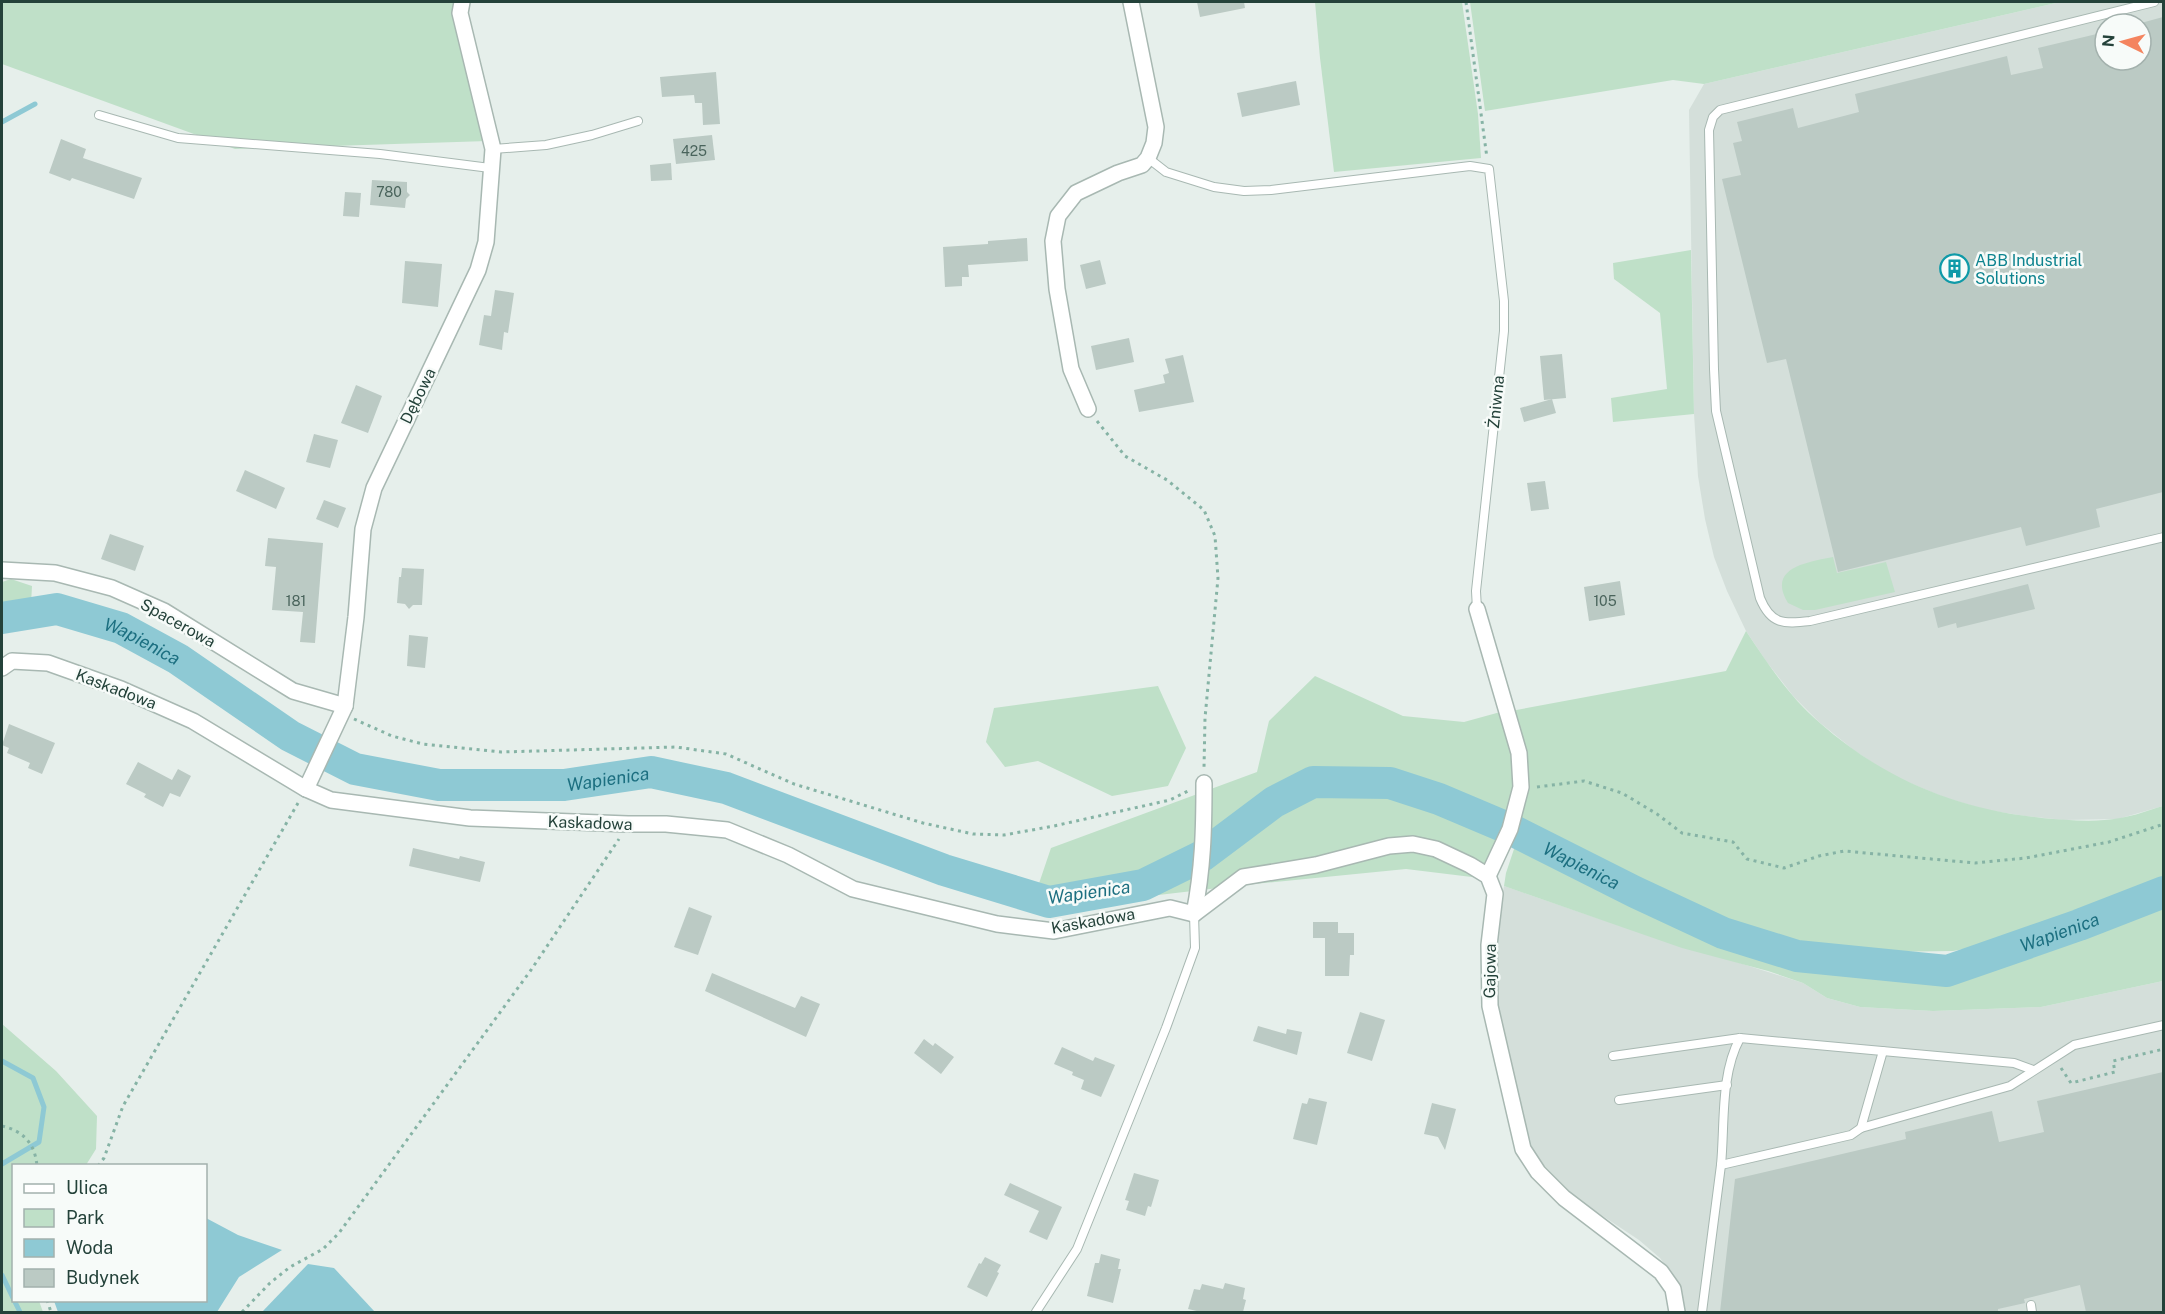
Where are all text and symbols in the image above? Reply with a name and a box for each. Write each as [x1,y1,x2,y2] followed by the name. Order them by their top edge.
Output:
[2093,12,2153,72] north arrow
[2099,34,2119,48] text: N
[681,143,707,159] house number: 425
[376,184,402,200] house number: 780
[1975,251,2083,288] place label: ABB Industrial Solutions
[1938,253,1970,285] building icon: ABB Industrial Solutions
[396,365,440,427] street label: Dębowa
[1483,374,1508,430] street label: Żniwna
[286,593,306,609] house number: 181
[1593,593,1617,609] house number: 105
[137,595,219,651] street label: Spacerowa
[102,613,184,669] water label: Wapienica
[73,665,159,713] street label: Kaskadowa
[565,762,650,795] water label: Wapienica
[547,812,633,834] street label: Kaskadowa
[1540,837,1623,893] water label: Wapienica
[1046,876,1132,908] water label: Wapienica
[1050,904,1136,938] street label: Kaskadowa
[2017,908,2102,955] water label: Wapienica
[1480,943,1500,999] street label: Gajowa
[12,1164,207,1302] legend
[66,1177,108,1198] text: Ulica
[66,1207,104,1228] text: Park
[66,1237,113,1258] text: Woda
[66,1267,140,1288] text: Budynek

